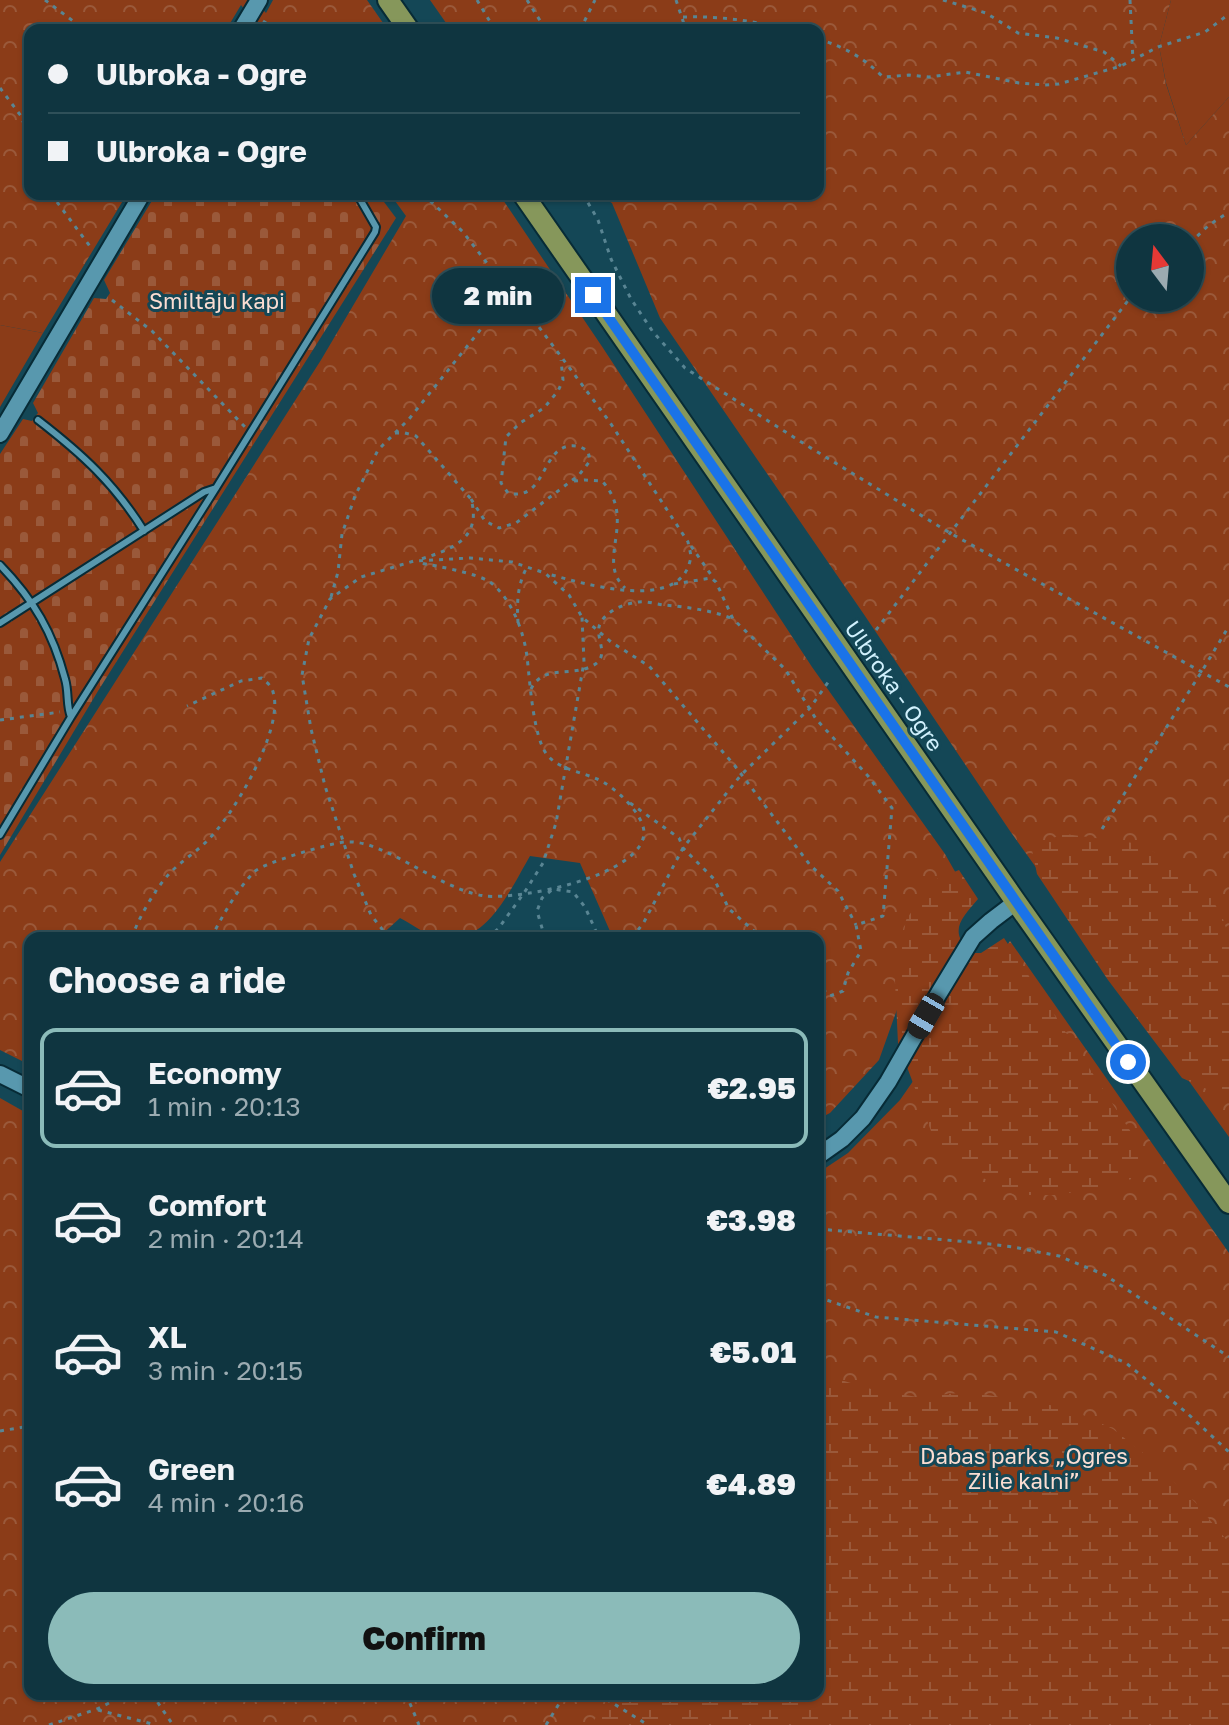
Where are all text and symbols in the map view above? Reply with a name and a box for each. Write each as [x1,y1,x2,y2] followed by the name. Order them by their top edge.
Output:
[96,56,307,92] text: Ulbroka - Ogre
[96,133,307,169] text: Ulbroka - Ogre
[1116,224,1204,312] north arrow
[1116,224,1204,312] map controls
[433,267,565,323] callout: 2 min
[575,277,611,313] route end
[464,280,532,311] text: 2 min
[149,287,285,314] park label: Smiltāju kapi
[839,615,949,756] street label: Ulbroka - Ogre
[48,958,286,1001] text: Choose a ride
[904,989,948,1043] car
[1110,1044,1146,1080] route start
[52,1052,124,1124] icon: car
[148,1055,282,1091] text: Economy
[708,1070,796,1106] text: €2.95
[148,1091,301,1122] text: 1 min · 20:13
[52,1184,124,1256] icon: car
[148,1187,267,1223] text: Comfort
[706,1202,796,1238] text: €3.98
[148,1223,304,1254] text: 2 min · 20:14
[52,1316,124,1388] icon: car
[148,1319,187,1355] text: XL
[710,1334,796,1370] text: €5.01
[148,1355,303,1386] text: 3 min · 20:15
[920,1442,1128,1494] park label: Dabas parks „Ogres Zilie kalni”
[52,1448,124,1520] icon: car
[148,1451,235,1487] text: Green
[706,1466,796,1502] text: €4.89
[148,1487,304,1518] text: 4 min · 20:16
[48,1592,800,1684] button: Confirm

